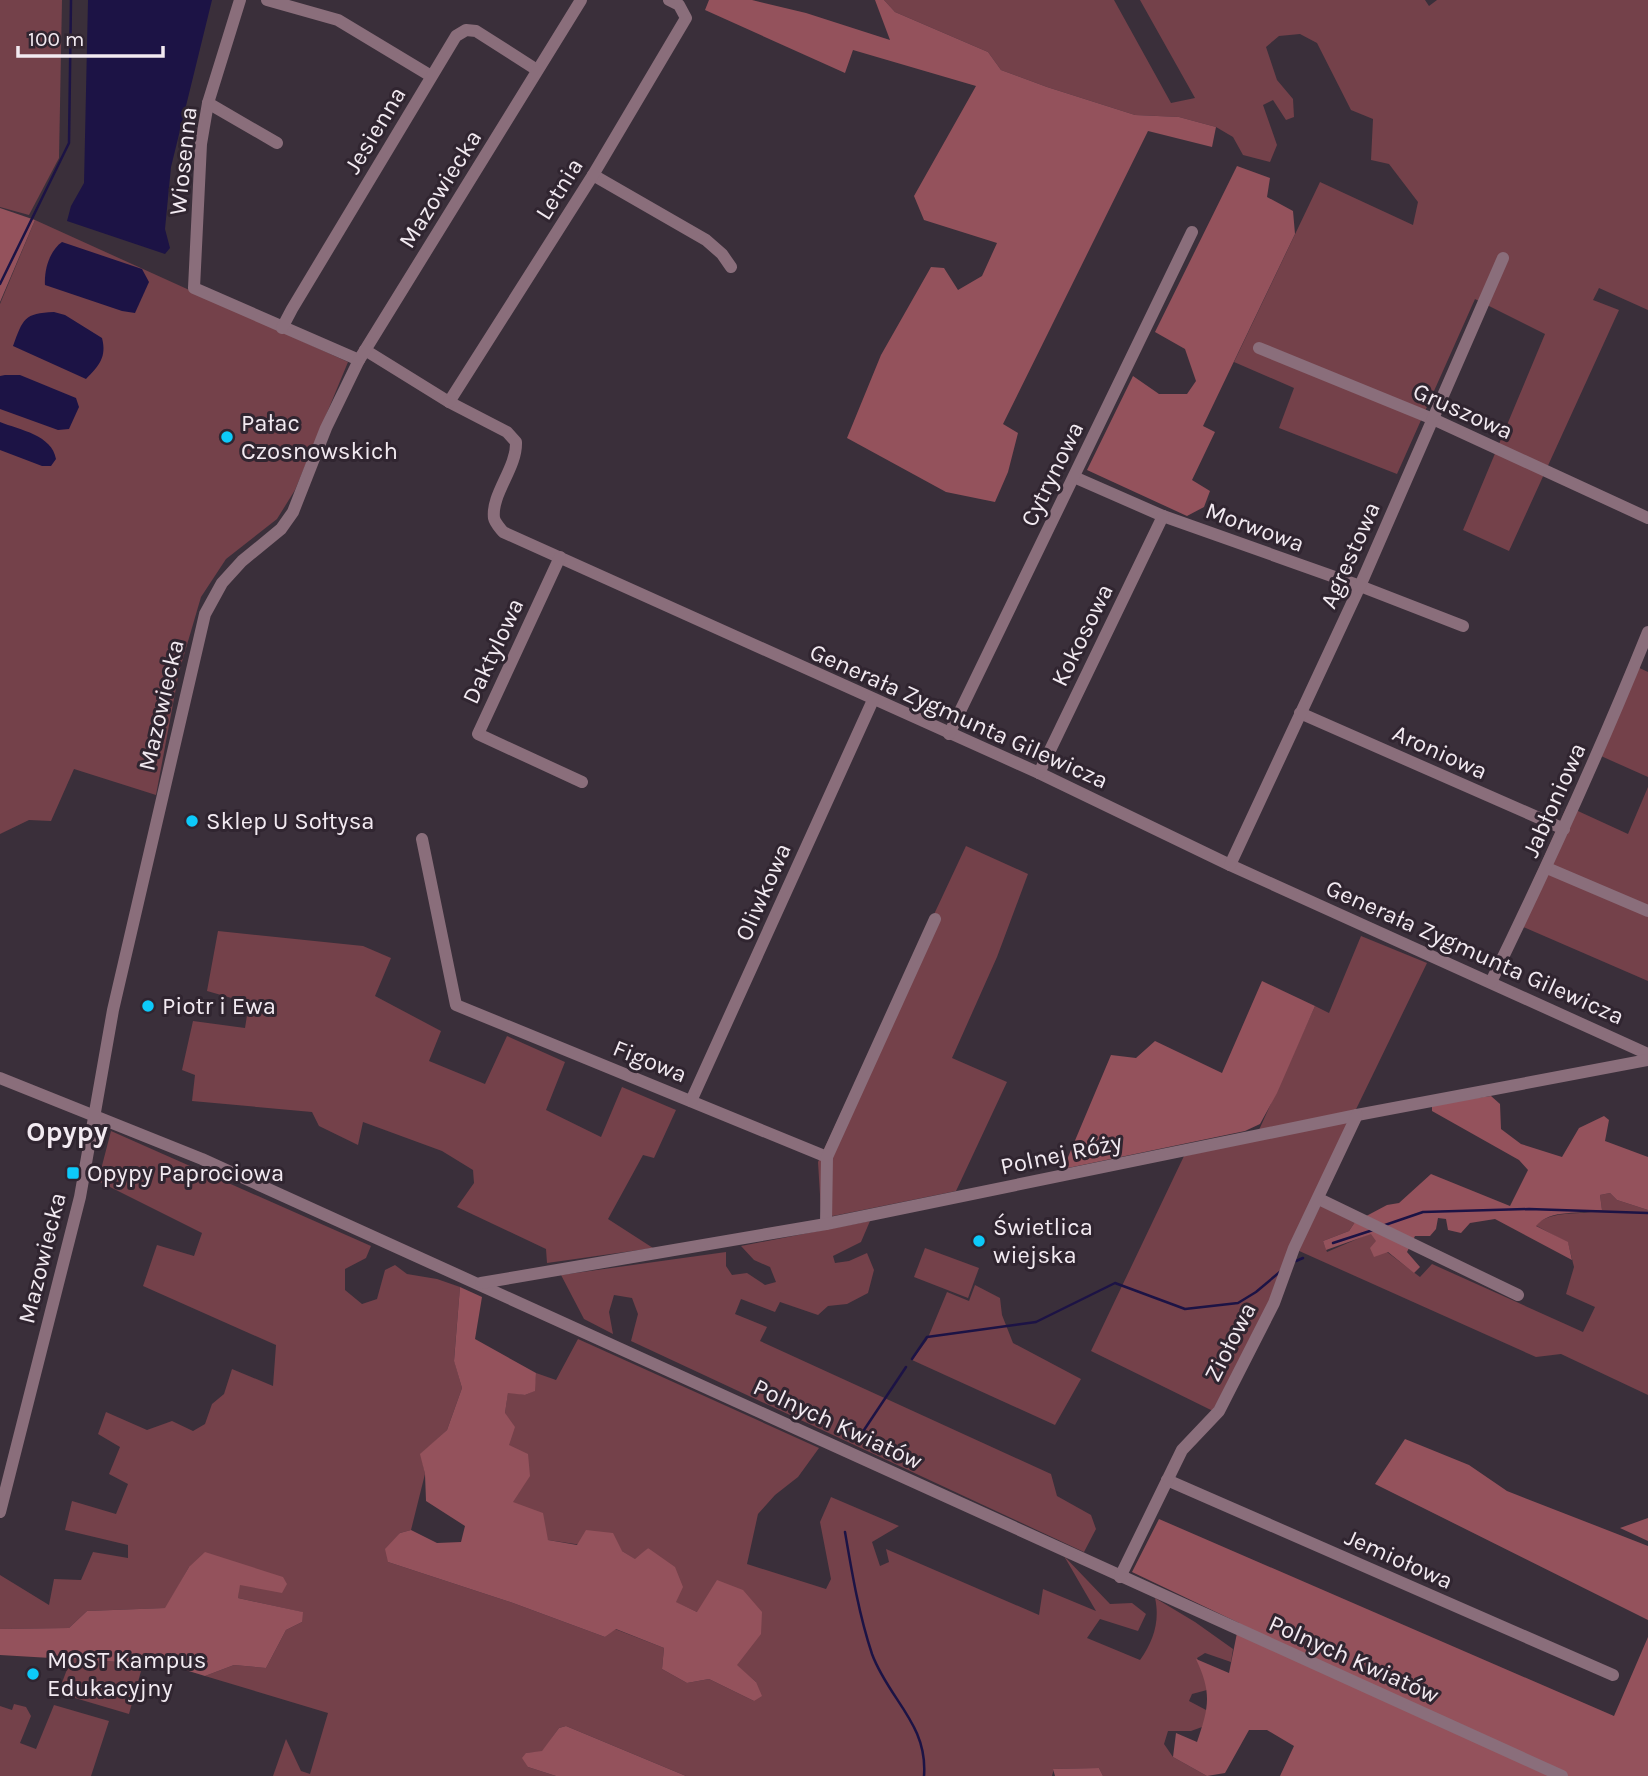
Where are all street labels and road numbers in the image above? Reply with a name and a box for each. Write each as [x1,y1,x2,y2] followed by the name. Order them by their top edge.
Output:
[338,82,412,178] street label: Jesienna
[163,105,203,217] street label: Wiosenna
[393,125,487,253] street label: Mazowiecka
[529,153,589,225] street label: Letnia
[1409,377,1517,445] street label: Gruszowa
[1015,417,1089,531] street label: Cytrynowa
[1202,496,1308,558] street label: Morwowa
[1314,497,1386,613] street label: Agrestowa
[1045,579,1119,691] street label: Kokosowa
[456,594,530,708] street label: Daktylowa
[132,637,190,773] street label: Mazowiecka
[806,637,1112,795] street label: Generała Zygmunta Gilewicza
[1388,719,1492,785] street label: Aroniowa
[1516,738,1592,862] street label: Jabłoniowa
[729,839,797,945] street label: Oliwkowa
[1322,873,1628,1031] street label: Generała Zygmunta Gilewicza
[609,1034,691,1088] street label: Figowa
[998,1127,1124,1181] street label: Polnej Róży
[12,1190,72,1326] street label: Mazowiecka
[1198,1298,1262,1386] street label: Ziołowa
[749,1373,927,1475] street label: Polnych Kwiatów
[1341,1523,1457,1595] street label: Jemiołowa
[1265,1609,1443,1709] street label: Polnych Kwiatów

